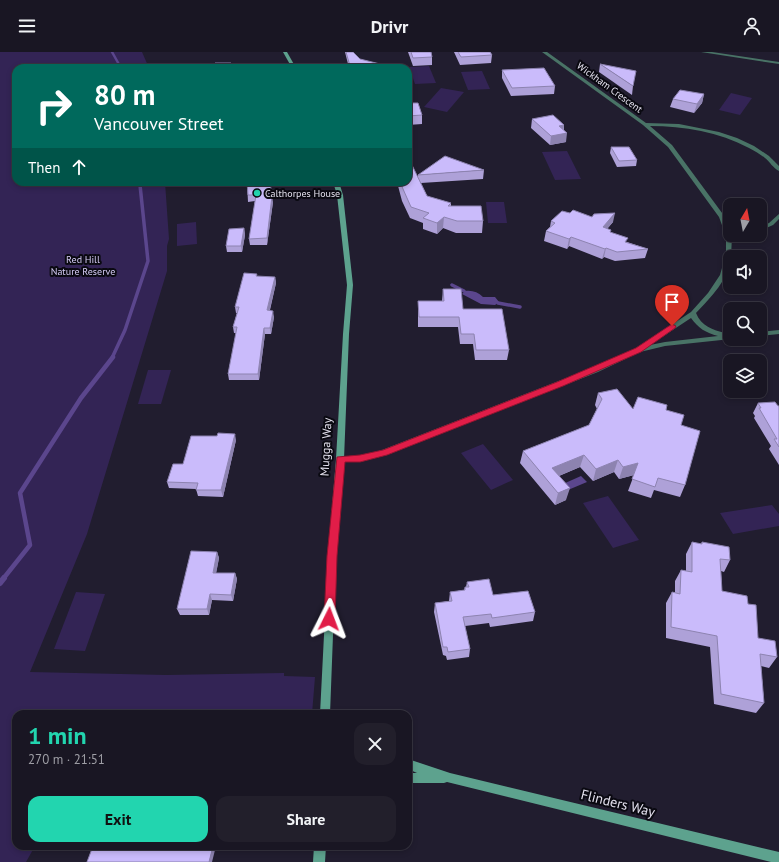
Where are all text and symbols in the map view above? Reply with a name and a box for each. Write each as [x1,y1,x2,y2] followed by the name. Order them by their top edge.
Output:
[16,15,38,37] icon: menu
[371,15,408,38] text: Drivr
[741,15,763,37] icon: person
[574,59,646,116] street label: Wickham Crescent
[94,76,155,113] text: 80 m
[28,80,80,132] icon: right
[94,112,224,135] text: Vancouver Street
[68,156,90,178] icon: ahead
[28,158,60,177] text: Then
[265,187,340,200] place label: Calthorpes House
[252,188,262,198] marker: Calthorpes House
[723,198,767,242] north arrow
[723,198,767,398] map controls
[723,250,767,294] button: sound
[51,253,115,278] park label: Red Hill Nature Reserve
[655,285,689,326] pin
[661,291,683,313] icon: arrive
[723,302,767,346] button: search
[723,354,767,398] button: layers
[316,417,335,477] street label: Mugga Way
[308,598,350,640] position arrow
[28,720,87,751] text: 1 min
[354,723,396,765] button: close
[28,751,105,768] text: 270 m · 21:51
[579,785,658,821] street label: Flinders Way
[28,796,208,842] button: Exit
[216,796,396,842] button: Share

